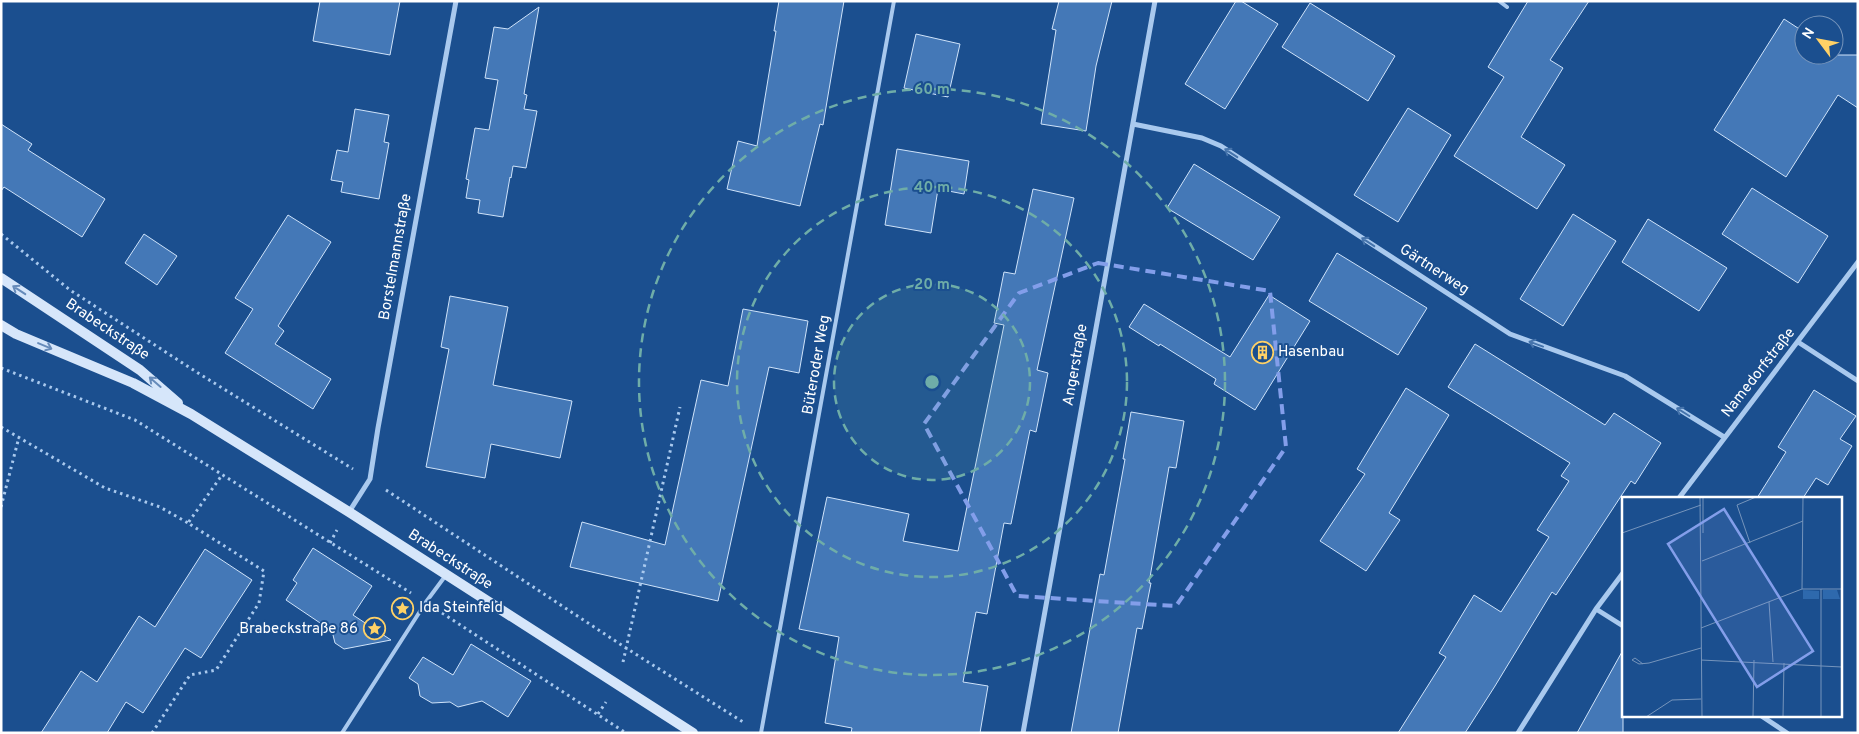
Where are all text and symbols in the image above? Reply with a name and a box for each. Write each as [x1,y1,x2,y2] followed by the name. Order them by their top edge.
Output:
[1794,15,1844,65] north arrow
[1799,25,1819,43] text: N
[914,81,950,100] text: 60 m
[1225,148,1239,158] one-way arrow
[914,179,950,198] text: 40 m
[376,192,416,322] street label: Borstelmannstraße
[1361,236,1375,246] one-way arrow
[1396,240,1472,300] street label: Gärtnerweg
[914,276,950,295] text: 20 m
[13,285,27,295] one-way arrow
[61,295,153,365] street label: Brabeckstraße
[799,314,835,416] street label: Büteroder Weg
[1059,323,1093,407] street label: Angerstraße
[1718,324,1800,422] street label: Namedorfstraße
[1529,339,1544,348] one-way arrow
[1250,340,1274,364] building icon: Hasenbau
[37,342,52,352] one-way arrow
[1278,343,1344,362] place label: Hasenbau
[923,373,941,391] centre of rings
[148,376,161,388] one-way arrow
[1676,406,1690,416] one-way arrow
[1622,497,1842,716] inset map
[404,526,496,594] street label: Brabeckstraße
[391,596,415,620] place icon: Ida Steinfeld
[419,599,503,618] place label: Ida Steinfeld
[362,617,386,641] place icon: Brabeckstraße 86
[239,620,358,639] place label: Brabeckstraße 86

